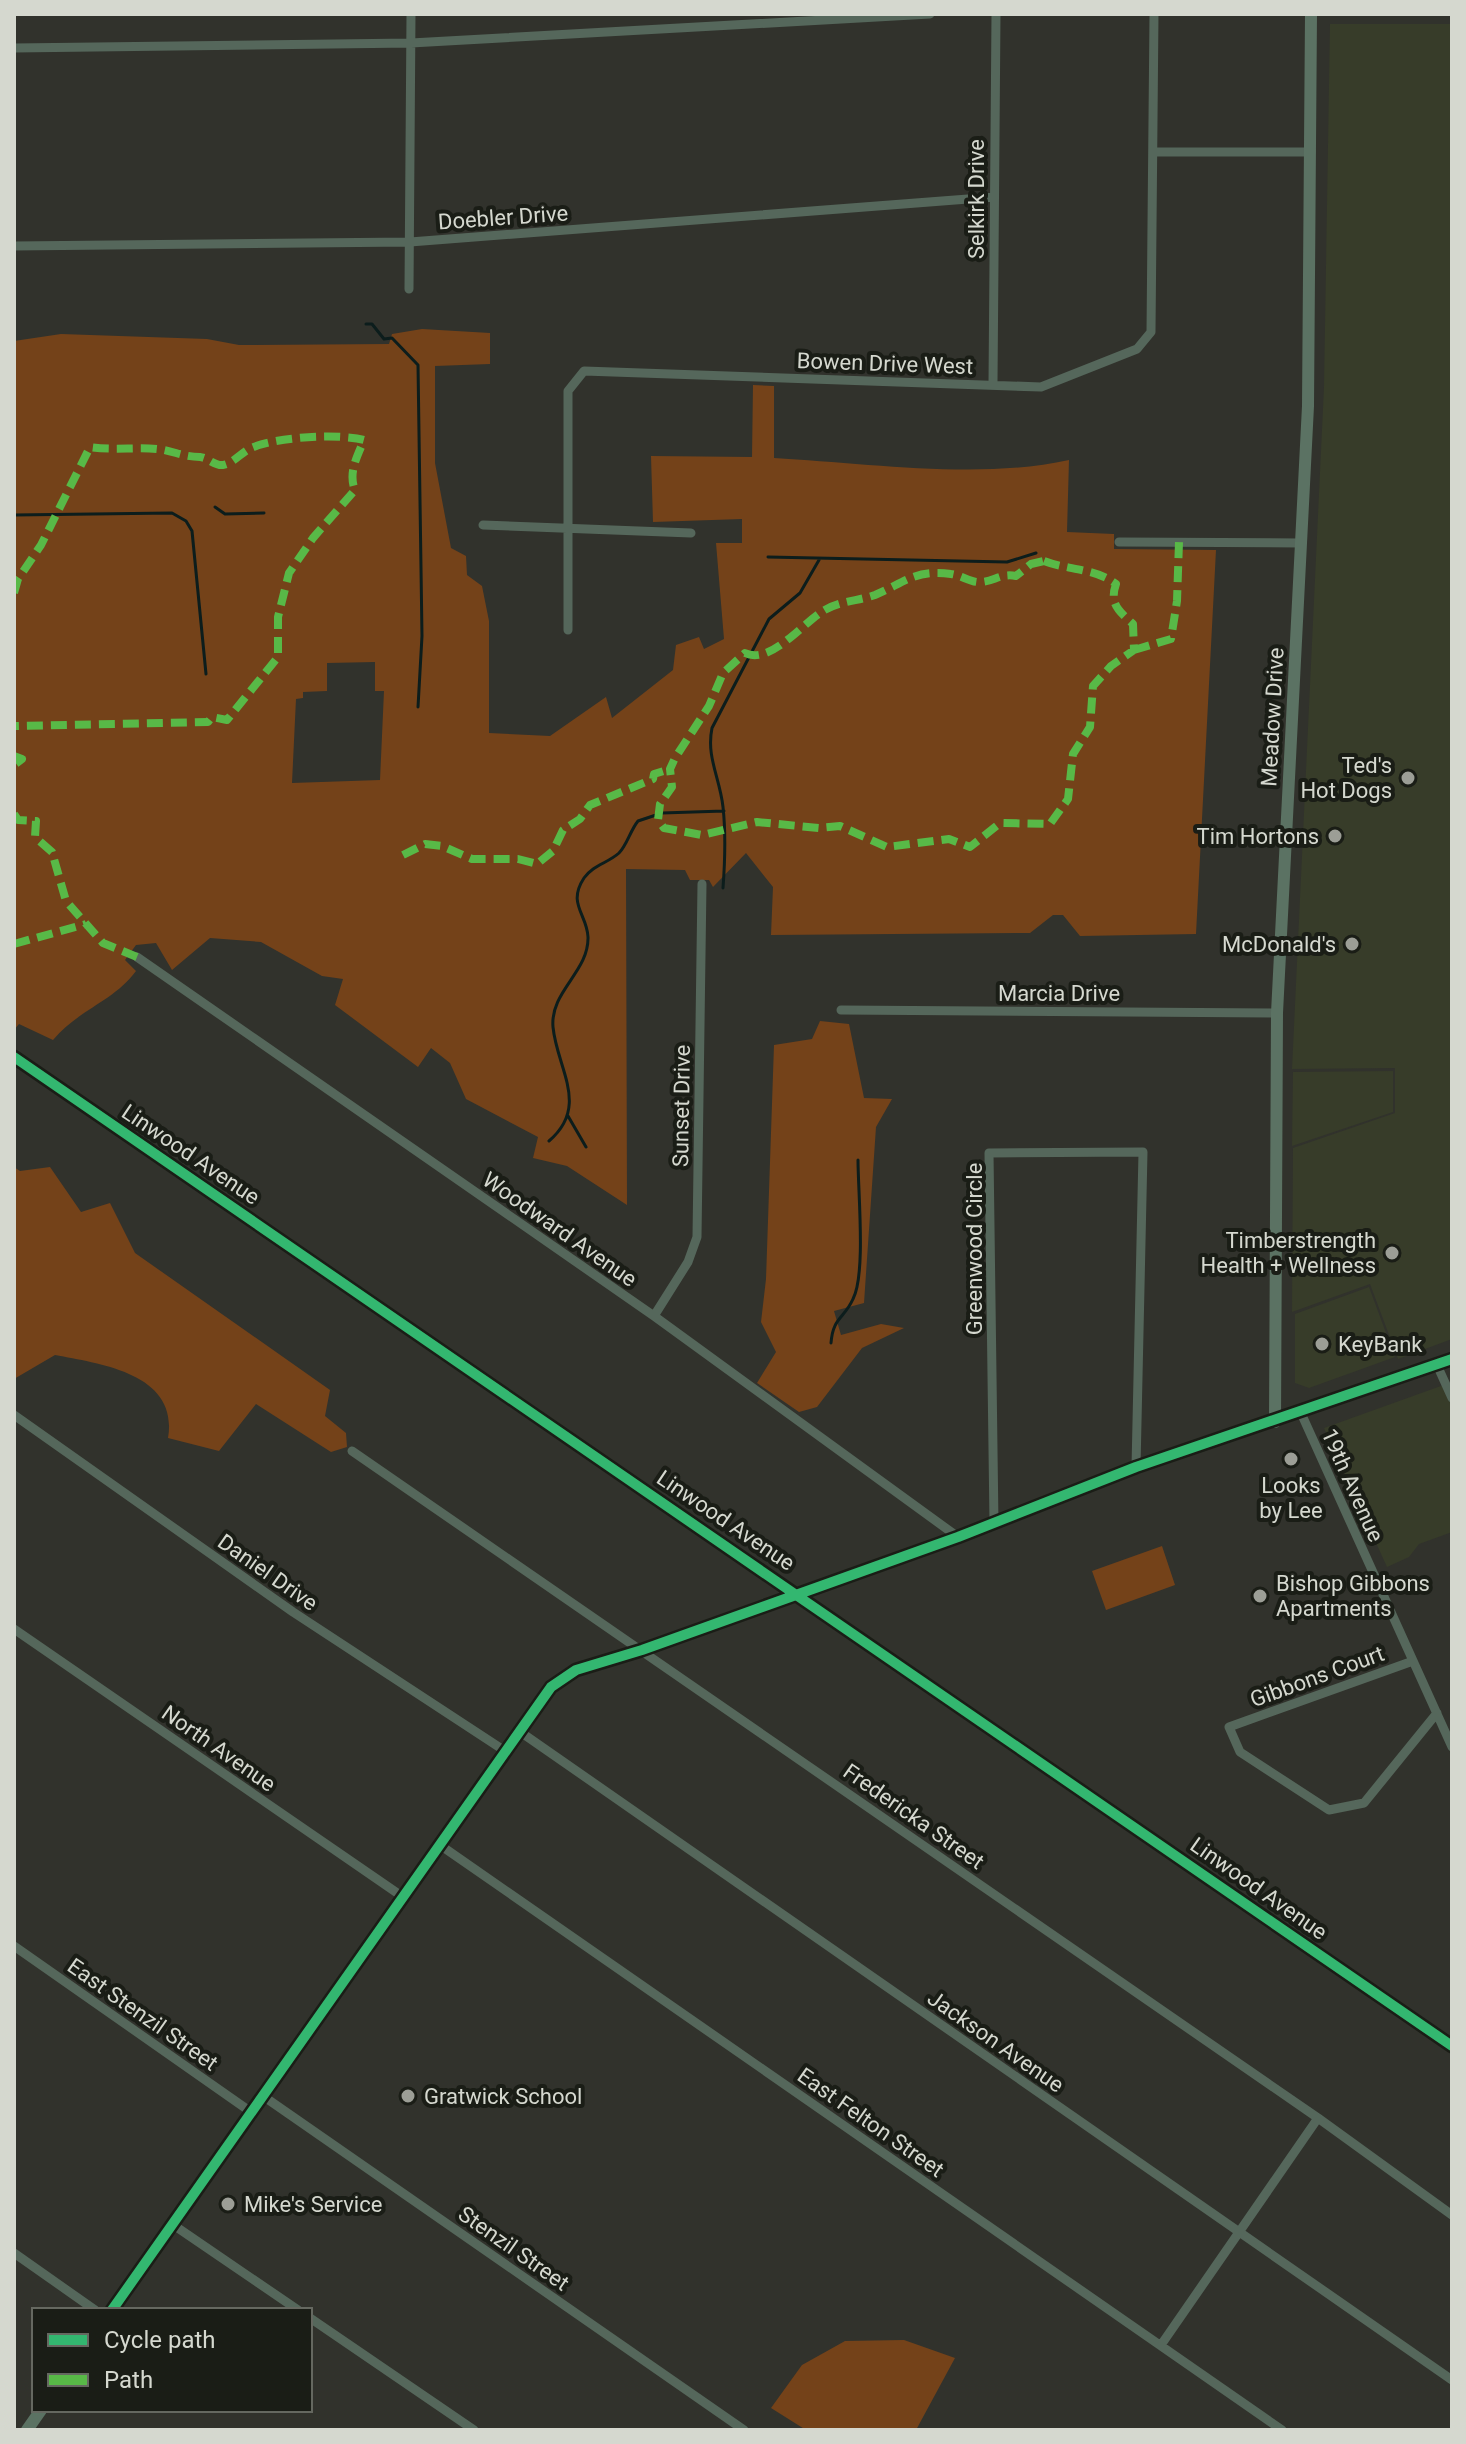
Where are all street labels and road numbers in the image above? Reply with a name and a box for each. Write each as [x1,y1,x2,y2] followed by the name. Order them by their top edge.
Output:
[964,139,989,259] street label: Selkirk Drive
[437,200,569,235] street label: Doebler Drive
[796,348,974,379] street label: Bowen Drive West
[1256,647,1289,787] street label: Meadow Drive
[998,981,1120,1006] street label: Marcia Drive
[668,1045,695,1167] street label: Sunset Drive
[117,1099,264,1210] street label: Linwood Avenue
[962,1163,987,1335] street label: Greenwood Circle
[478,1167,642,1292] street label: Woodward Avenue
[1316,1425,1389,1546] street label: 19th Avenue
[652,1465,799,1576] street label: Linwood Avenue
[213,1529,322,1616] street label: Daniel Drive
[1247,1641,1388,1712] street label: Gibbons Court
[157,1700,280,1797] street label: North Avenue
[839,1759,989,1874] street label: Fredericka Street
[1186,1832,1332,1945] street label: Linwood Avenue
[63,1953,223,2076] street label: East Stenzil Street
[923,1985,1069,2098] street label: Jackson Avenue
[793,2063,949,2182] street label: East Felton Street
[454,2201,574,2296] street label: Stenzil Street

